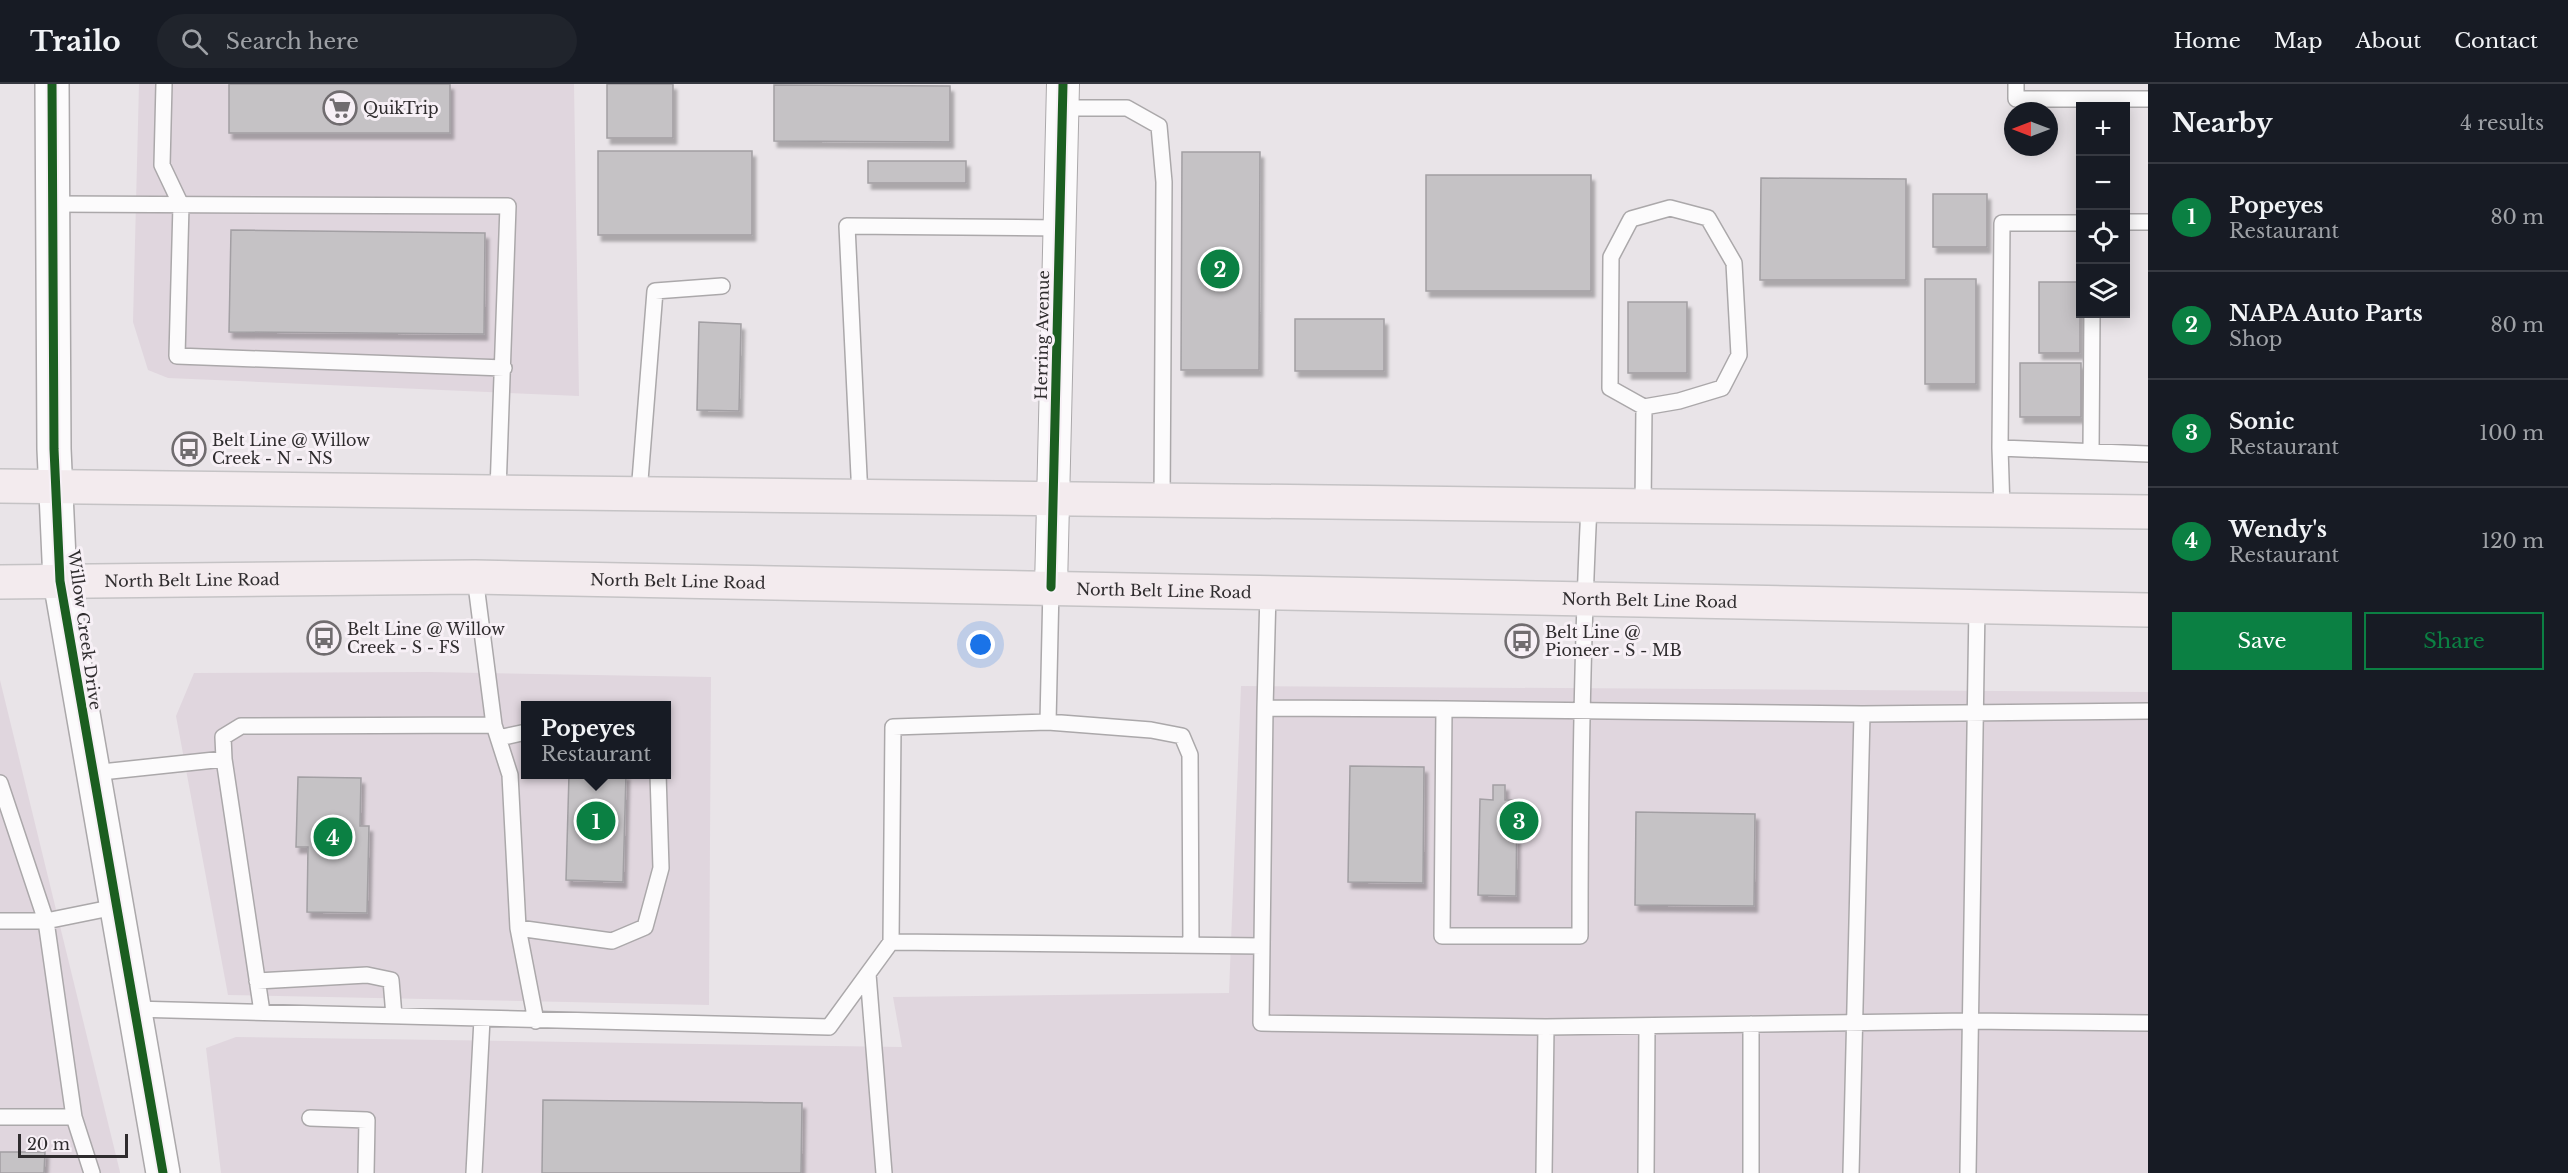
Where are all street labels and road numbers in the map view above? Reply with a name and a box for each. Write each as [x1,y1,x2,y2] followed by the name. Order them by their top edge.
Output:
[1031,270,1053,400] street label: Herring Avenue
[64,548,106,711] street label: Willow Creek Drive
[104,569,280,591] street label: North Belt Line Road
[590,569,766,593] street label: North Belt Line Road
[1076,579,1252,602] street label: North Belt Line Road
[1562,588,1738,612] street label: North Belt Line Road

